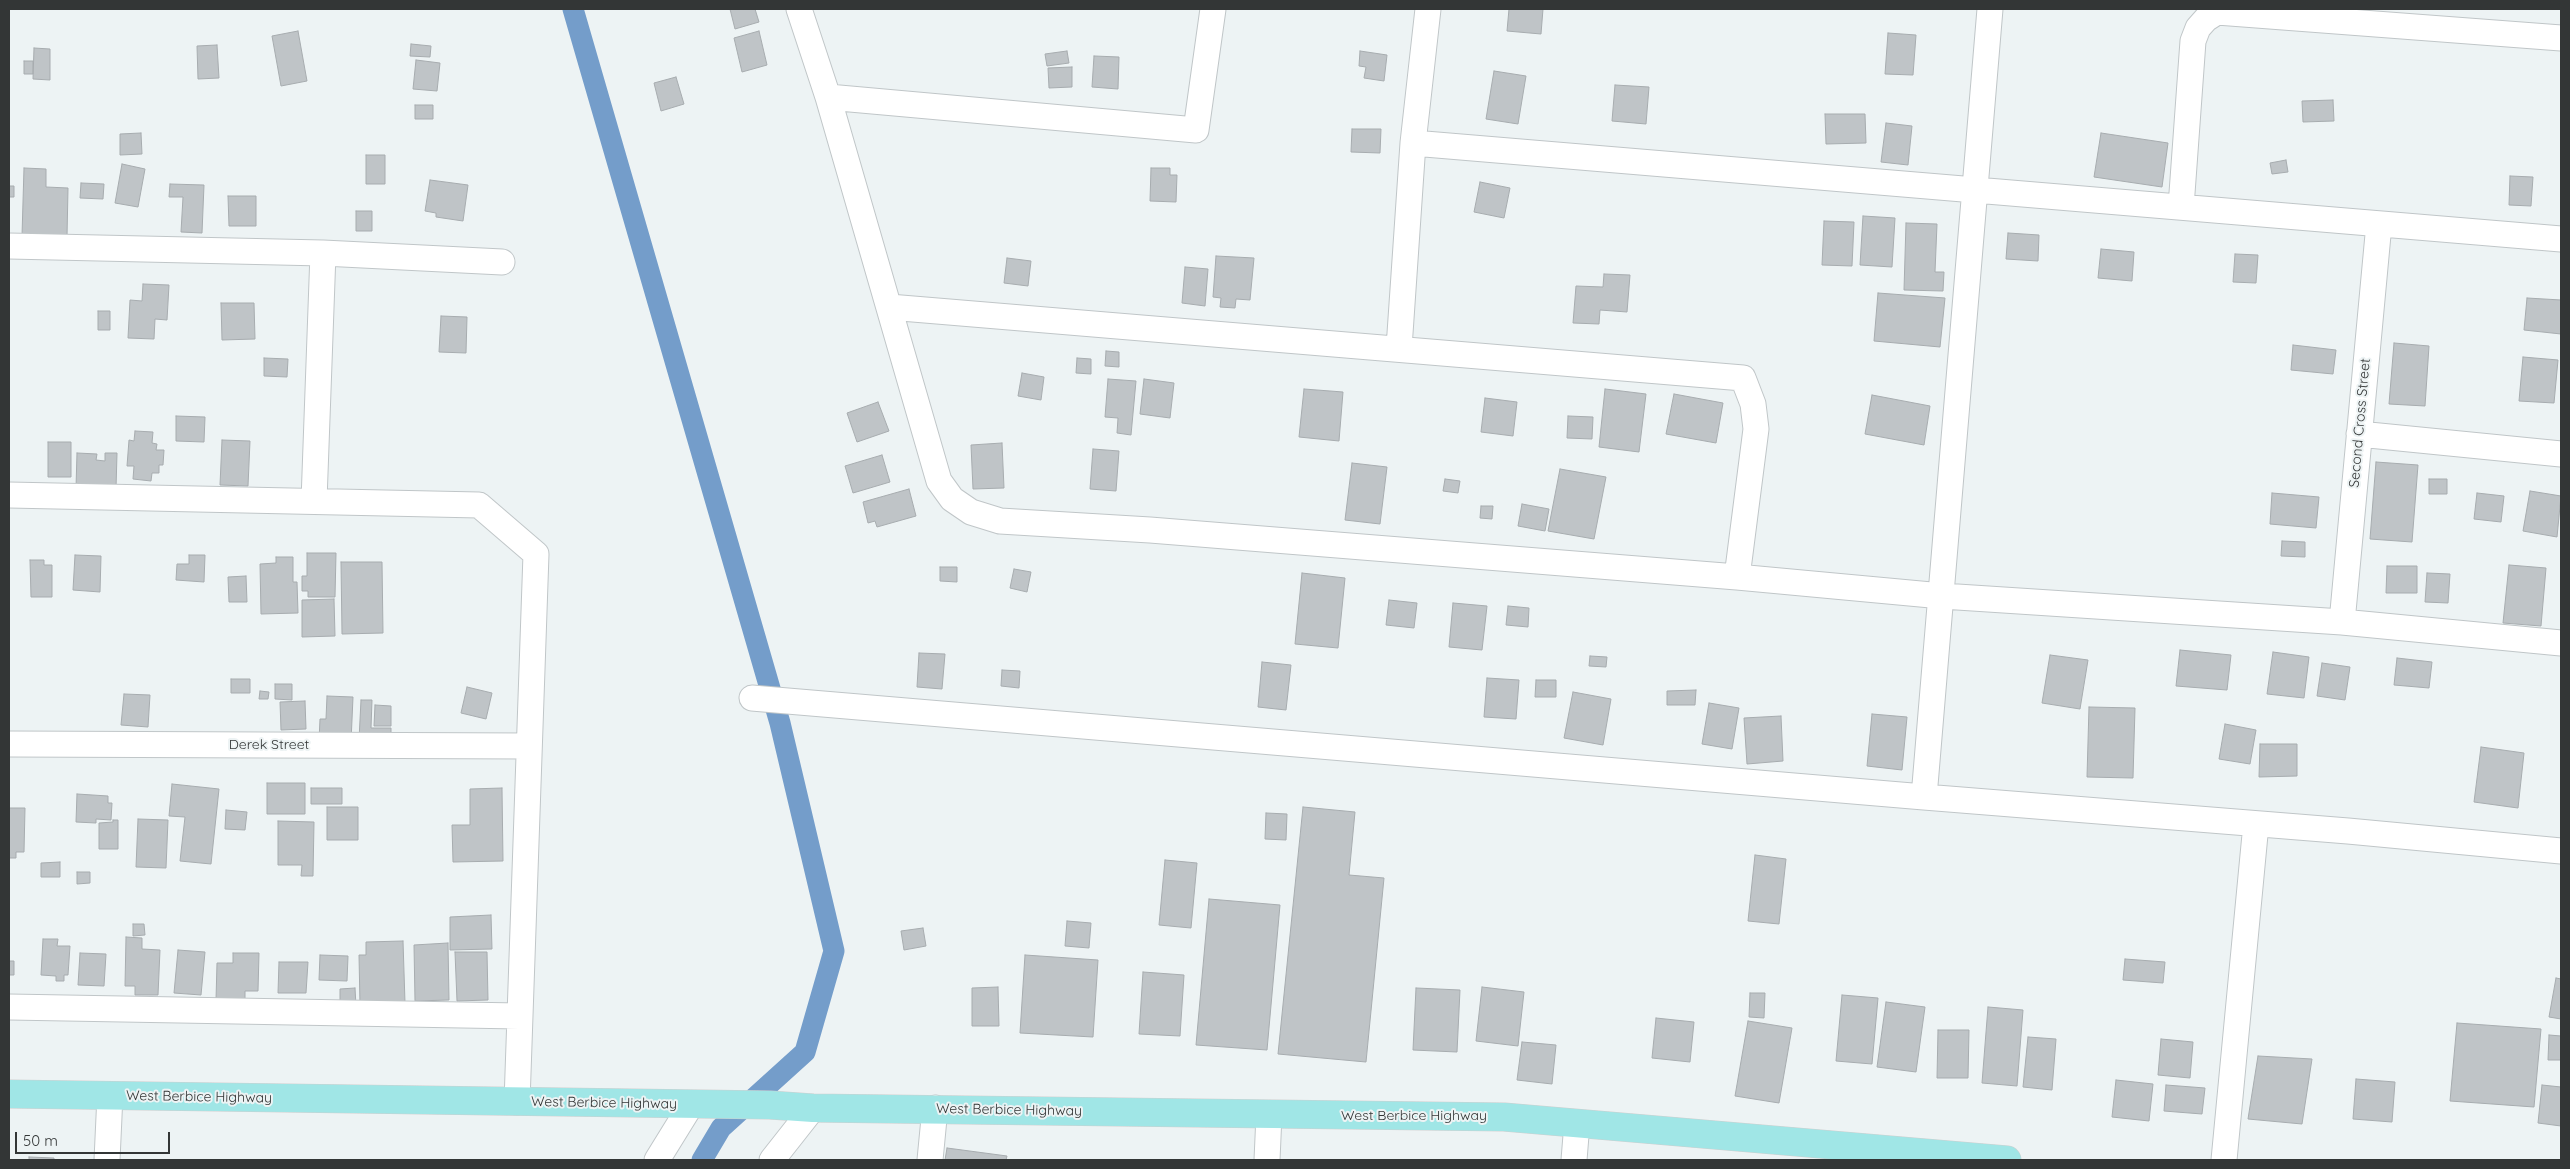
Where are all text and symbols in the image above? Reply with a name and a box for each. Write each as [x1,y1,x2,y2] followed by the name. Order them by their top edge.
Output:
[2346,358,2374,488] street label: Second Cross Street
[229,737,309,753] street label: Derek Street
[126,1087,272,1107] street label: West Berbice Highway
[531,1093,677,1113] street label: West Berbice Highway
[936,1100,1082,1120] street label: West Berbice Highway
[1341,1108,1487,1124] street label: West Berbice Highway
[18,1122,172,1154] scale bar
[23,1131,58,1150] text: 50 m

